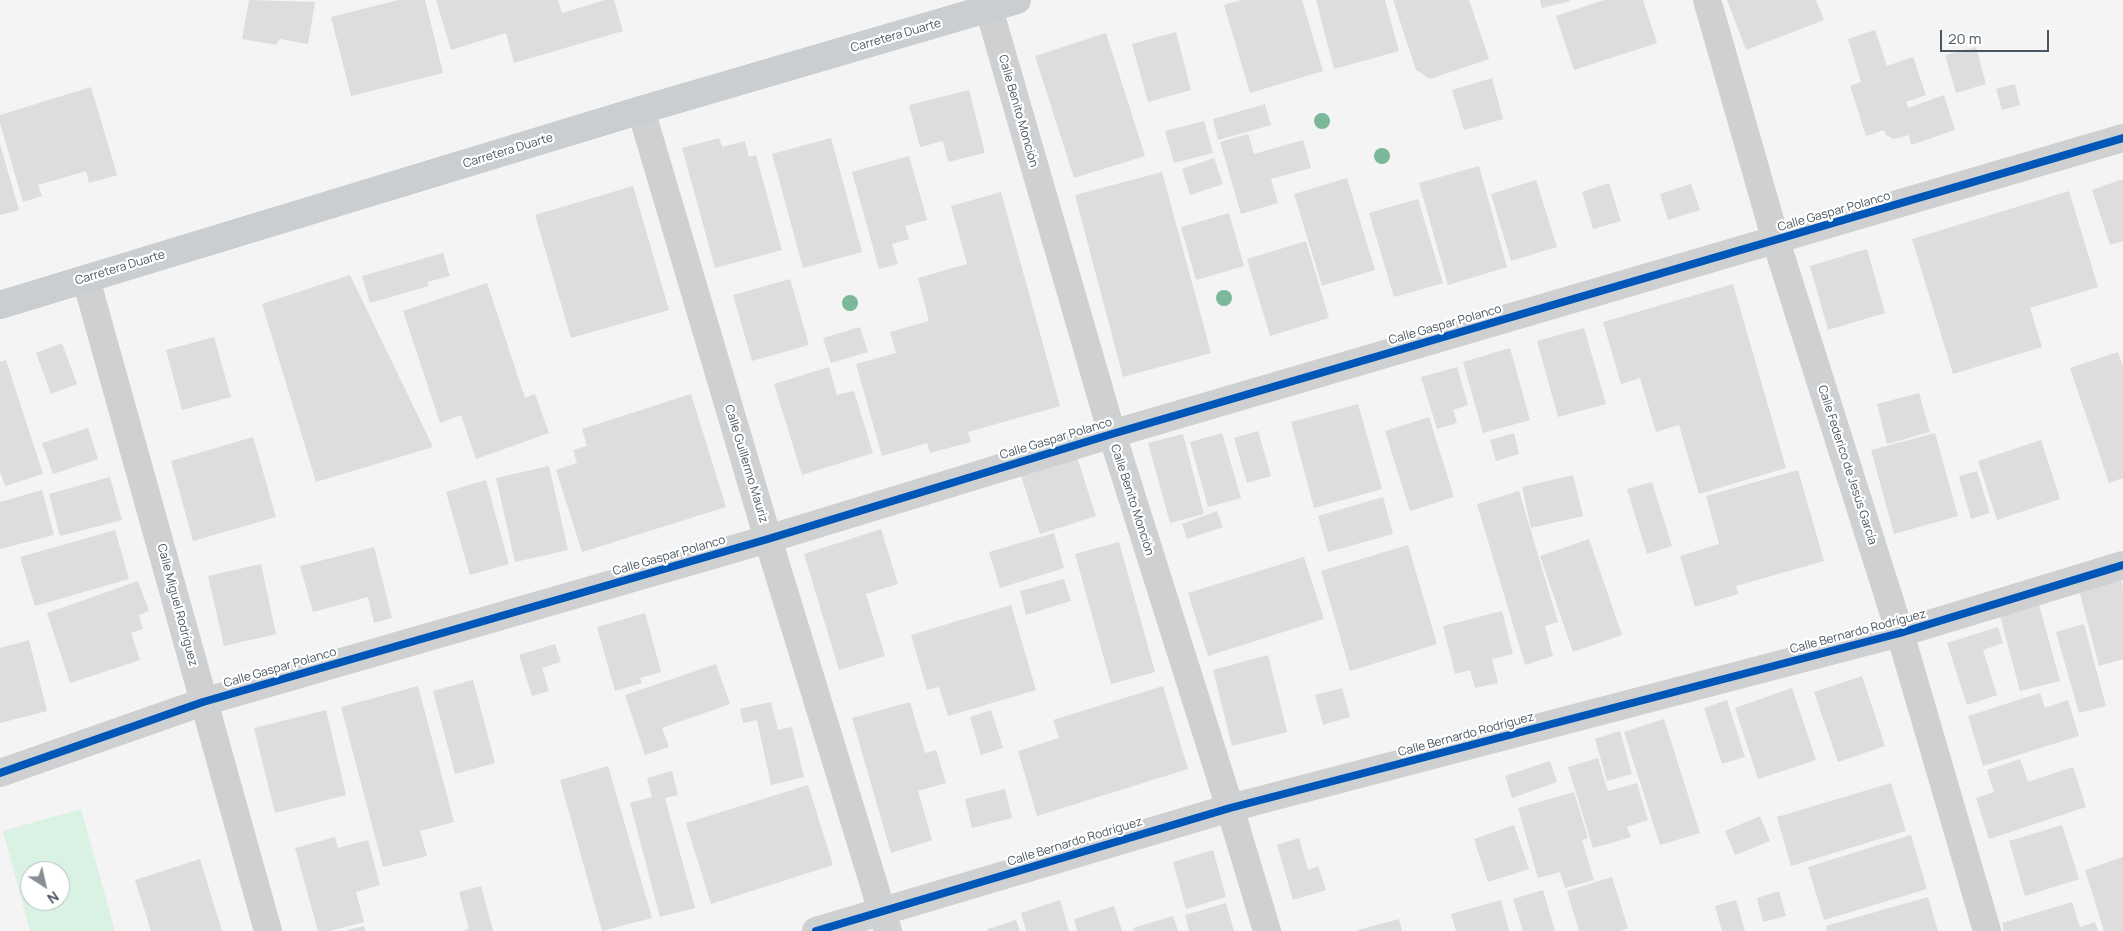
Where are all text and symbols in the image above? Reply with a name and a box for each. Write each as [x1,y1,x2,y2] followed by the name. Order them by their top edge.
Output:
[849,16,943,56] street label: Carretera Duarte
[1943,20,2052,52] scale bar
[1948,28,1981,49] text: 20 m
[995,53,1041,169] street label: Calle Benito Monción
[461,130,555,172] street label: Carretera Duarte
[1776,189,1892,235] street label: Calle Gaspar Polanco
[73,247,167,289] street label: Carretera Duarte
[1387,302,1503,348] street label: Calle Gaspar Polanco
[1814,383,1880,547] street label: Calle Federico de Jesús García
[721,403,771,525] street label: Calle Guillermo Mauriz
[998,415,1114,463] street label: Calle Gaspar Polanco
[1107,443,1157,557] street label: Calle Benito Monción
[611,533,727,579] street label: Calle Gaspar Polanco
[154,542,200,668] street label: Calle Miguel Rodríguez
[1788,607,1928,657] street label: Calle Bernardo Rodríguez
[222,645,338,691] street label: Calle Gaspar Polanco
[1396,710,1536,760] street label: Calle Bernardo Rodríguez
[1006,815,1144,869] street label: Calle Bernardo Rodríguez
[20,861,70,911] north arrow
[44,887,63,909] text: N

